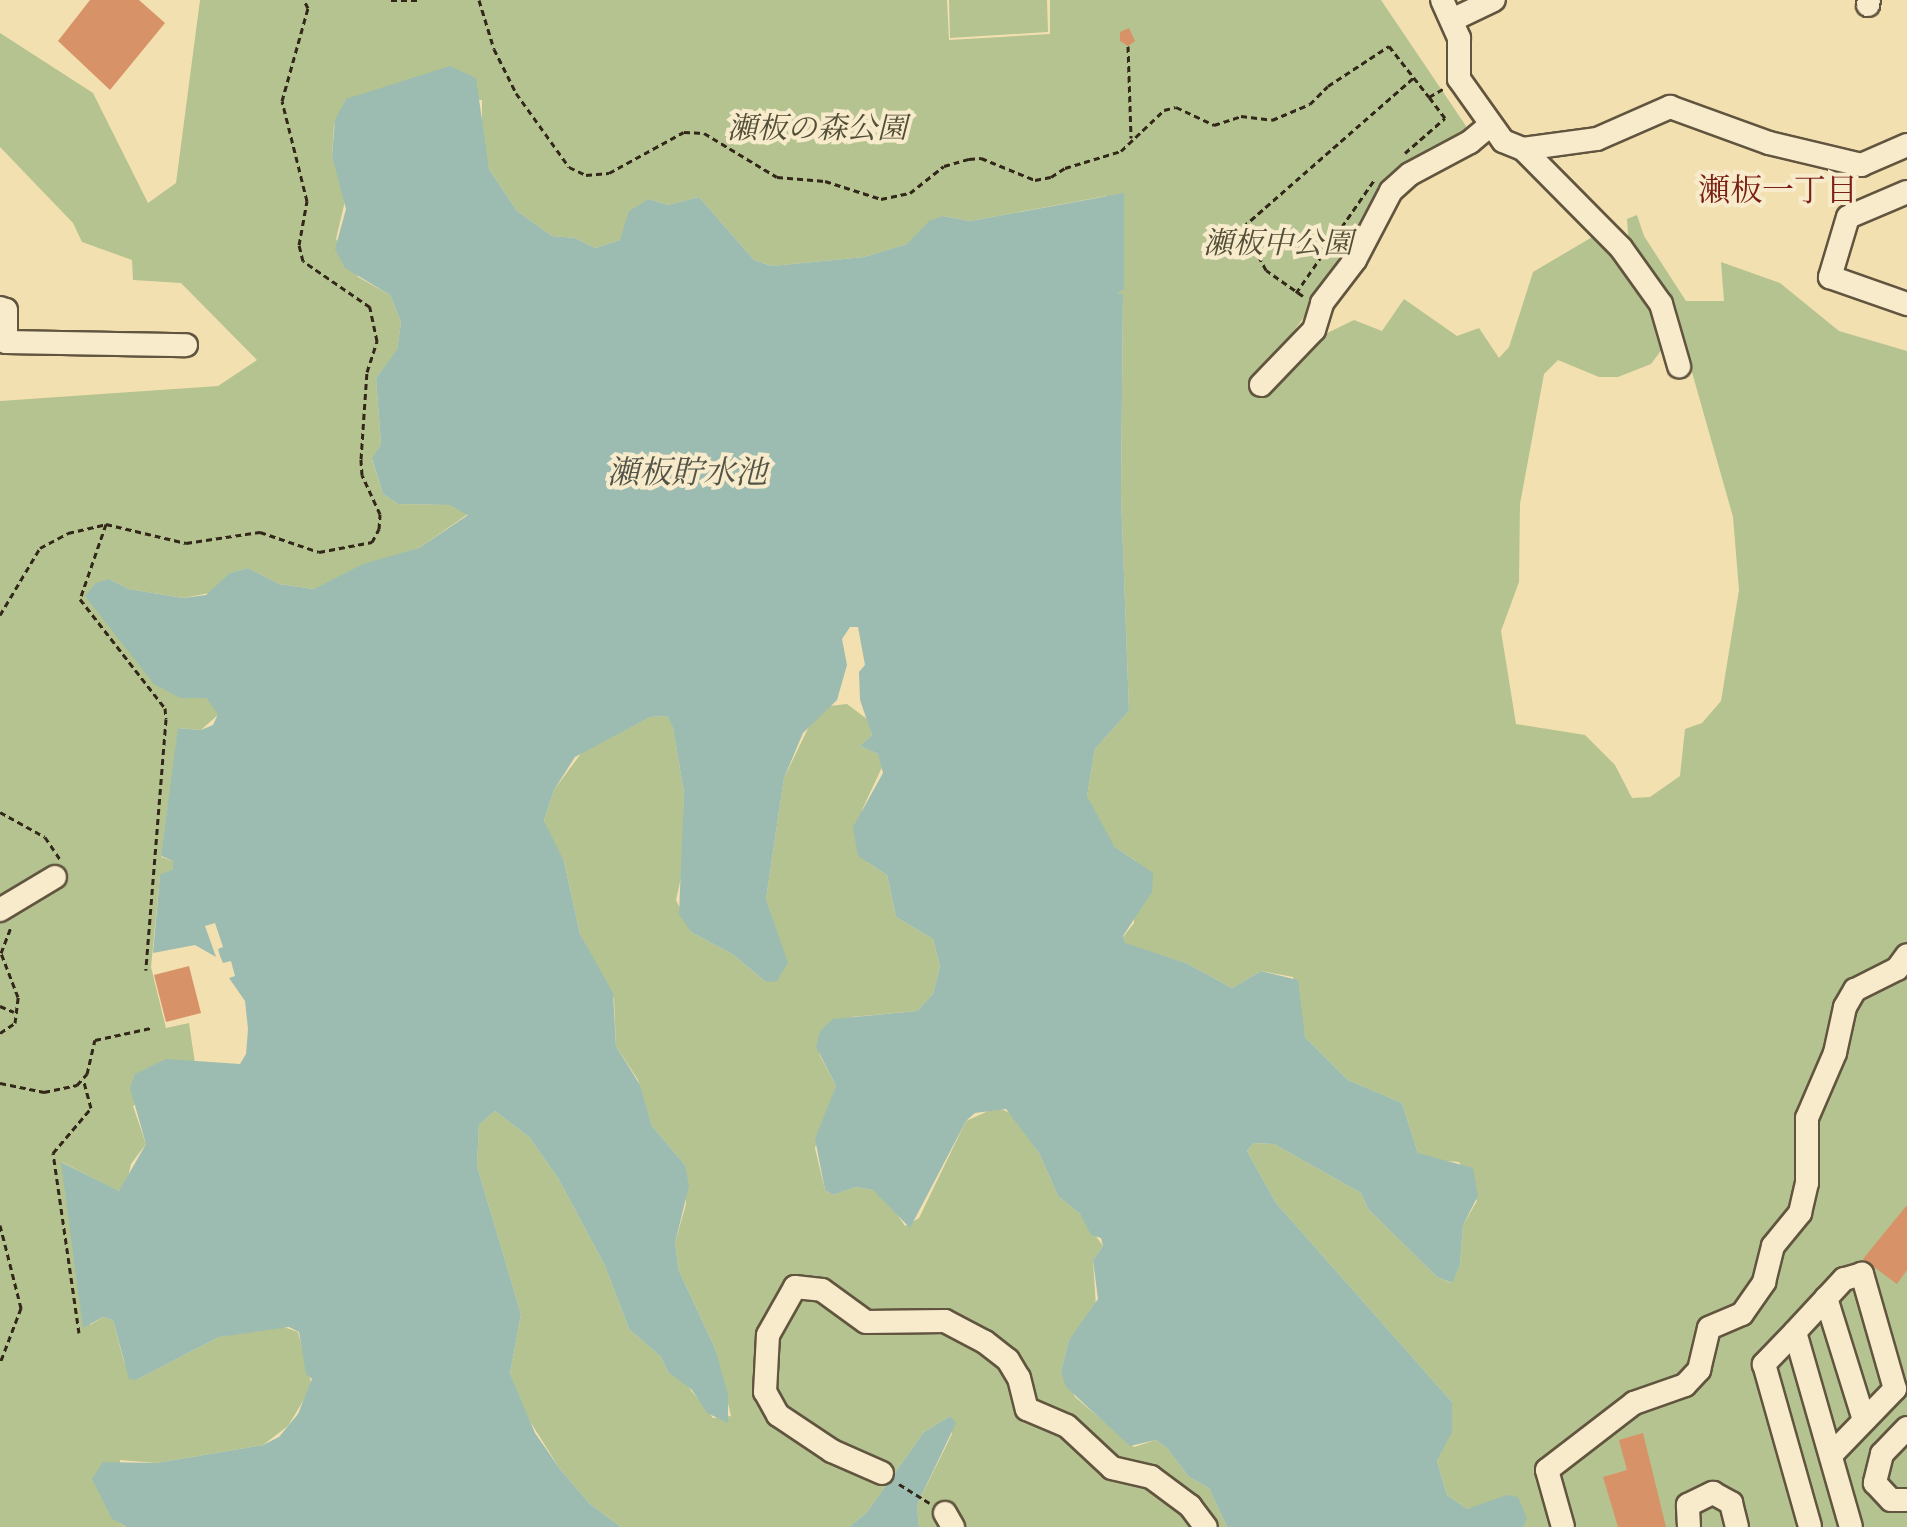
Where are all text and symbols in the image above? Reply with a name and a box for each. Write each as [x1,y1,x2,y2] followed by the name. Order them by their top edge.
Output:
[727,112,907,148] park label: 瀬板の森公園
[1698,174,1858,212] district label: 瀬板一丁目
[1203,227,1353,263] park label: 瀬板中公園
[607,456,767,494] water label: 瀬板貯水池

